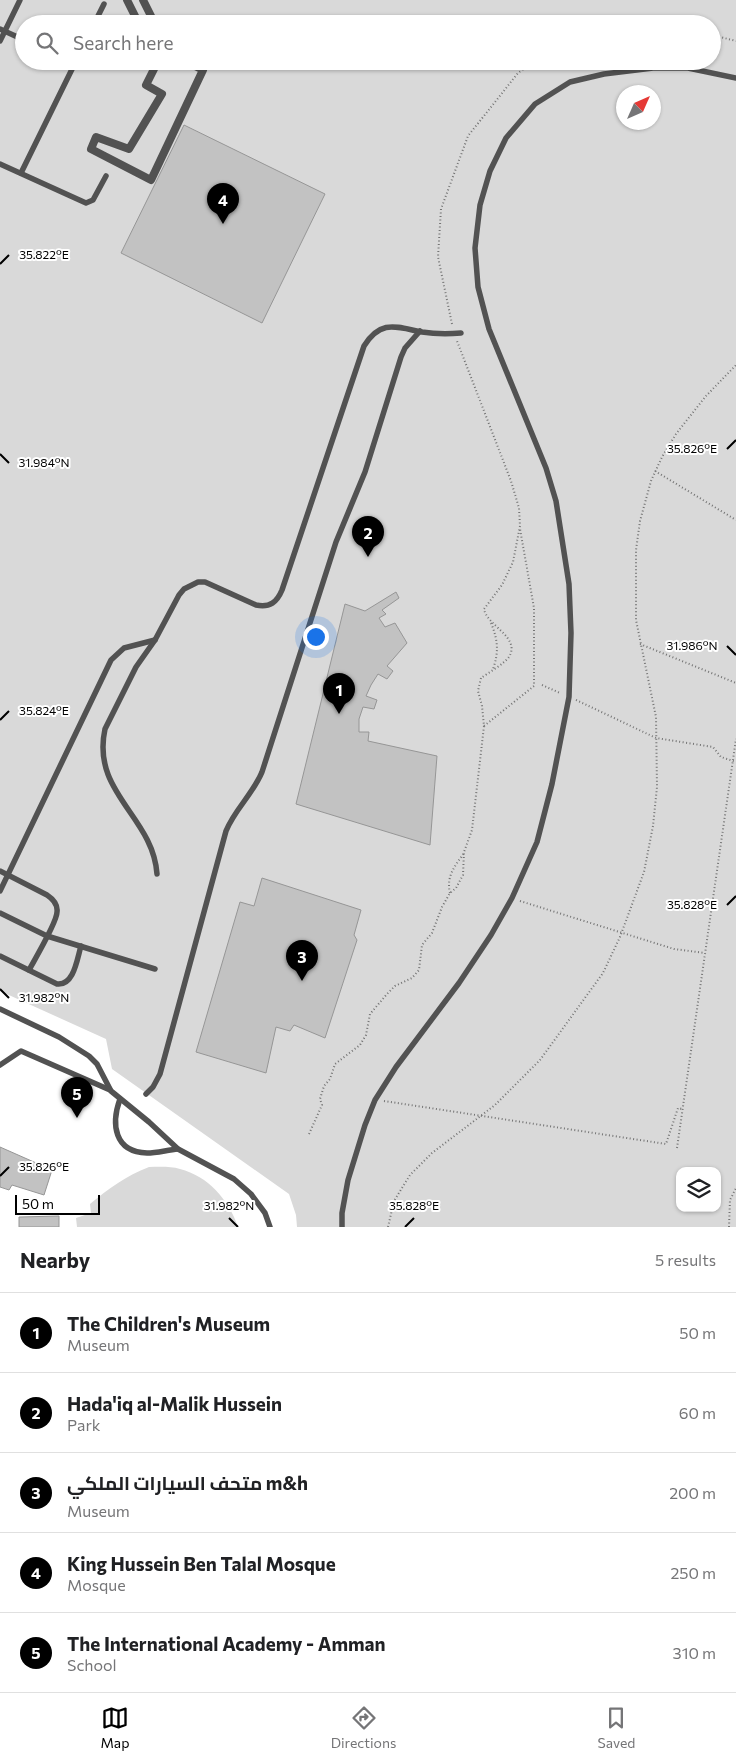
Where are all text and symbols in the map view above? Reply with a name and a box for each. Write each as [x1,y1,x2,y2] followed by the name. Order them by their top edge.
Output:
[15,15,721,70] search box
[33,29,61,57] icon: search
[73,31,173,54] text: Search here
[616,85,661,130] north arrow
[207,183,239,224] pin: 4
[19,247,69,261] text: 35.822°E
[667,441,717,455] text: 35.826°E
[18,455,70,469] text: 31.984°N
[352,516,384,557] pin: 2
[303,624,329,650] your location
[666,638,718,652] text: 31.986°N
[323,673,355,714] pin: 1
[19,703,69,717] text: 35.824°E
[667,897,717,911] text: 35.828°E
[286,940,318,981] pin: 3
[19,990,69,1004] text: 31.982°N
[61,1077,93,1118] pin: 5
[19,1159,69,1173] text: 35.826°E
[676,1167,721,1212] map controls
[676,1167,721,1212] button: layers
[15,1192,100,1215] scale bar
[22,1195,54,1212] text: 50 m
[204,1198,254,1212] text: 31.982°N
[389,1198,439,1212] text: 35.828°E
[20,1247,90,1272] text: Nearby
[655,1250,716,1269] text: 5 results
[67,1312,270,1335] text: The Children's Museum
[32,1323,40,1342] text: 1
[679,1323,716,1342] text: 50 m
[67,1335,130,1354] text: Museum
[67,1392,282,1415] text: Hada'iq al-Malik Hussein
[31,1403,41,1422] text: 2
[679,1403,716,1422] text: 60 m
[67,1415,100,1434] text: Park
[67,1471,308,1494] text: متحف السيارات الملكي m&h
[31,1483,41,1502] text: 3
[669,1483,716,1502] text: 200 m
[67,1501,130,1520] text: Museum
[67,1552,336,1575] text: King Hussein Ben Talal Mosque
[31,1563,41,1582] text: 4
[670,1563,716,1582] text: 250 m
[67,1575,126,1594] text: Mosque
[67,1632,386,1655] text: The International Academy - Amman
[31,1643,41,1662] text: 5
[673,1643,716,1662] text: 310 m
[67,1655,117,1674] text: School
[101,1704,129,1751] tab: Map
[331,1704,396,1751] tab: Directions
[598,1704,635,1751] tab: Saved

